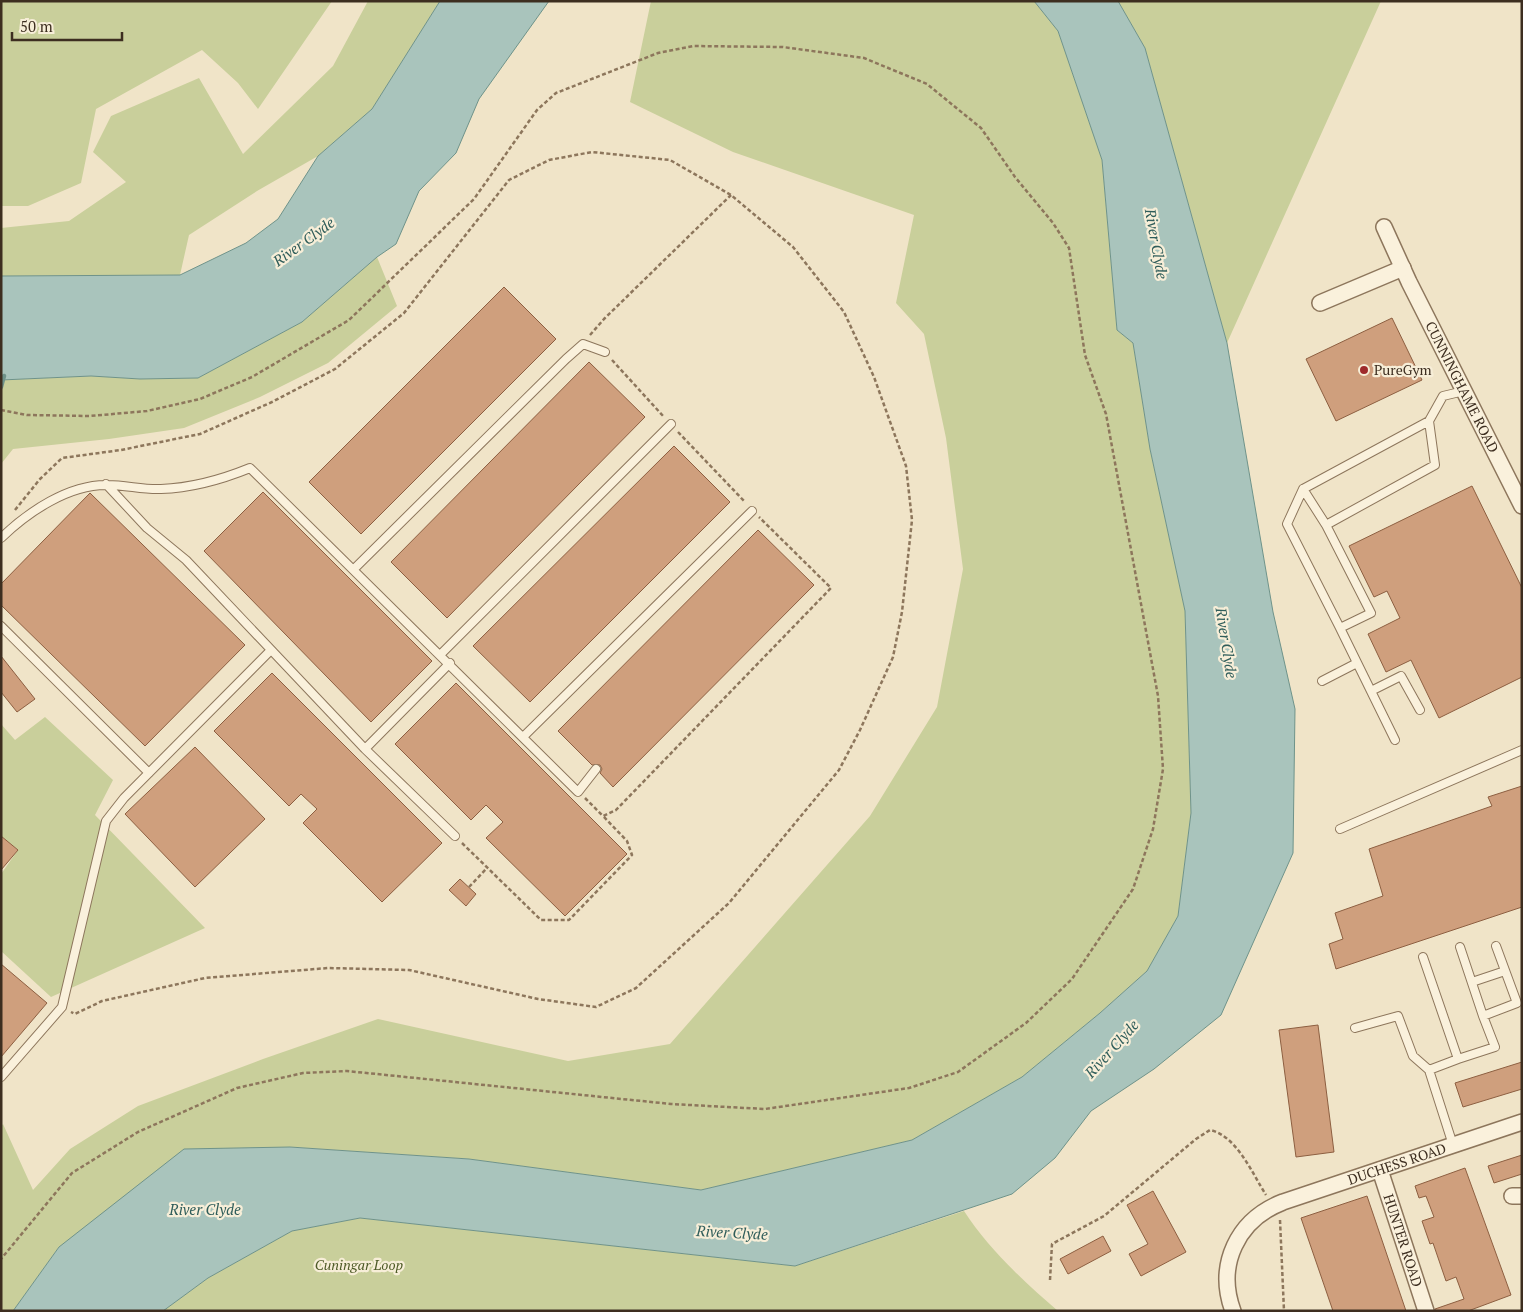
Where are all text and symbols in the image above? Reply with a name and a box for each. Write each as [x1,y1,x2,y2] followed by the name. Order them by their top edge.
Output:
[12,10,122,42] scale bar
[20,16,53,36] text: 50 m
[1141,206,1173,281] water label: River Clyde
[268,212,338,271] water label: River Clyde
[1421,318,1504,456] street label: CUNNINGHAME ROAD
[1374,360,1432,379] place label: PureGym
[1358,364,1370,376] marker: PureGym
[1211,605,1242,680] water label: River Clyde
[1079,1015,1143,1082] water label: River Clyde
[1345,1138,1449,1189] street label: DUCHESS ROAD
[1379,1191,1427,1289] street label: HUNTER ROAD
[168,1199,241,1219] water label: River Clyde
[695,1220,768,1244] water label: River Clyde
[315,1255,404,1274] park label: Cuningar Loop

